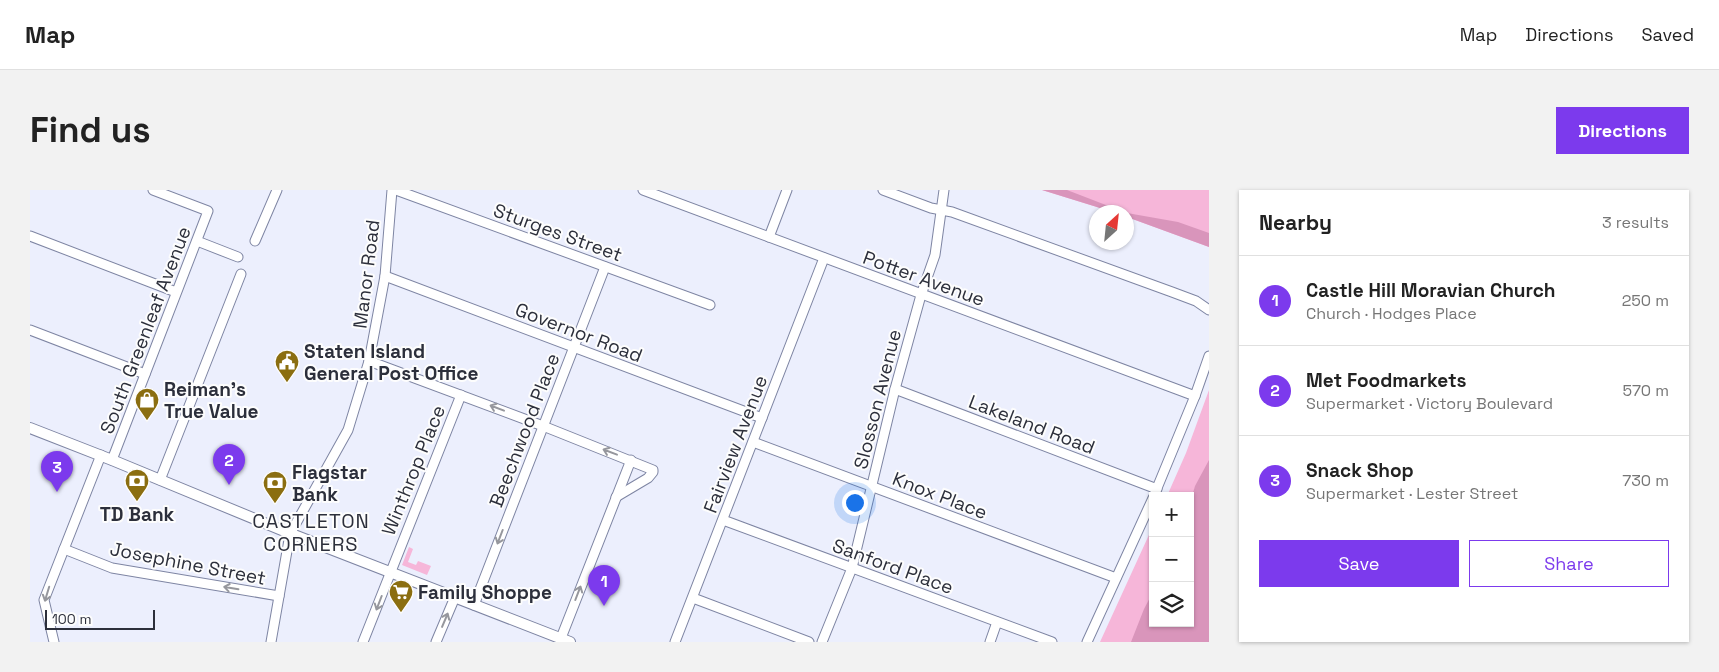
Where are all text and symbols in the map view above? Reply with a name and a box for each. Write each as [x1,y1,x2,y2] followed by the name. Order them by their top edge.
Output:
[25,19,75,50] text: Map
[1460,23,1497,46] text: Map
[1525,23,1614,46] text: Directions
[1642,23,1694,46] text: Saved
[1556,107,1689,154] button: Directions
[30,108,151,152] text: Find us
[490,198,626,267] street label: Sturges Street
[1089,205,1134,250] north arrow
[1259,209,1332,236] text: Nearby
[1602,212,1669,233] text: 3 results
[347,218,386,330] street label: Manor Road
[94,223,197,437] street label: South Greenleaf Avenue
[859,245,988,312] street label: Potter Avenue
[1306,278,1556,303] text: Castle Hill Moravian Church
[1271,290,1279,311] text: 1
[1622,290,1669,311] text: 250 m
[512,297,646,368] street label: Governor Road
[1306,303,1477,324] text: Church · Hodges Place
[848,327,907,472] street label: Slosson Avenue
[304,339,478,386] place label: Staten Island General Post Office
[274,349,300,383] public building icon: Staten Island General Post Office
[484,350,565,511] street label: Beechwood Place
[1306,368,1467,393] text: Met Foodmarkets
[698,372,773,517] street label: Fairview Avenue
[164,377,259,424] place label: Reiman's True Value
[1270,380,1280,401] text: 2
[1623,380,1669,401] text: 570 m
[134,387,160,421] shop icon: Reiman's True Value
[965,389,1099,460] street label: Lakeland Road
[1306,393,1553,414] text: Supermarket · Victory Boulevard
[376,401,451,539] street label: Winthrop Place
[490,403,505,413] one-way arrow
[213,444,245,485] pin: 2
[602,447,617,456] one-way arrow
[41,451,73,492] pin: 3
[1306,458,1414,483] text: Snack Shop
[292,460,367,507] place label: Flagstar Bank
[889,466,991,525] street label: Knox Place
[124,468,150,502] bank icon: TD Bank
[262,470,288,504] bank icon: Flagstar Bank
[1270,470,1280,491] text: 3
[1622,470,1669,491] text: 730 m
[1306,483,1518,504] text: Supermarket · Lester Street
[842,490,868,516] your location
[1149,492,1194,627] map controls
[1149,492,1194,537] button: +
[100,502,175,527] place label: TD Bank
[252,508,370,557] district label: CASTLETON CORNERS
[495,529,504,544] one-way arrow
[829,533,957,600] street label: Sanford Place
[108,536,268,591] street label: Josephine Street
[1149,537,1194,582] button: −
[1259,540,1459,587] button: Save
[1469,540,1669,587] button: Share
[588,565,620,606] pin: 1
[388,579,414,613] supermarket icon: Family Shoppe
[418,580,552,605] place label: Family Shoppe
[1149,582,1194,627] button: layers
[223,583,239,593] one-way arrow
[41,586,51,602] one-way arrow
[574,586,584,601] one-way arrow
[373,595,383,610] one-way arrow
[45,607,155,630] scale bar
[52,610,91,628] text: 100 m
[441,613,451,628] one-way arrow

